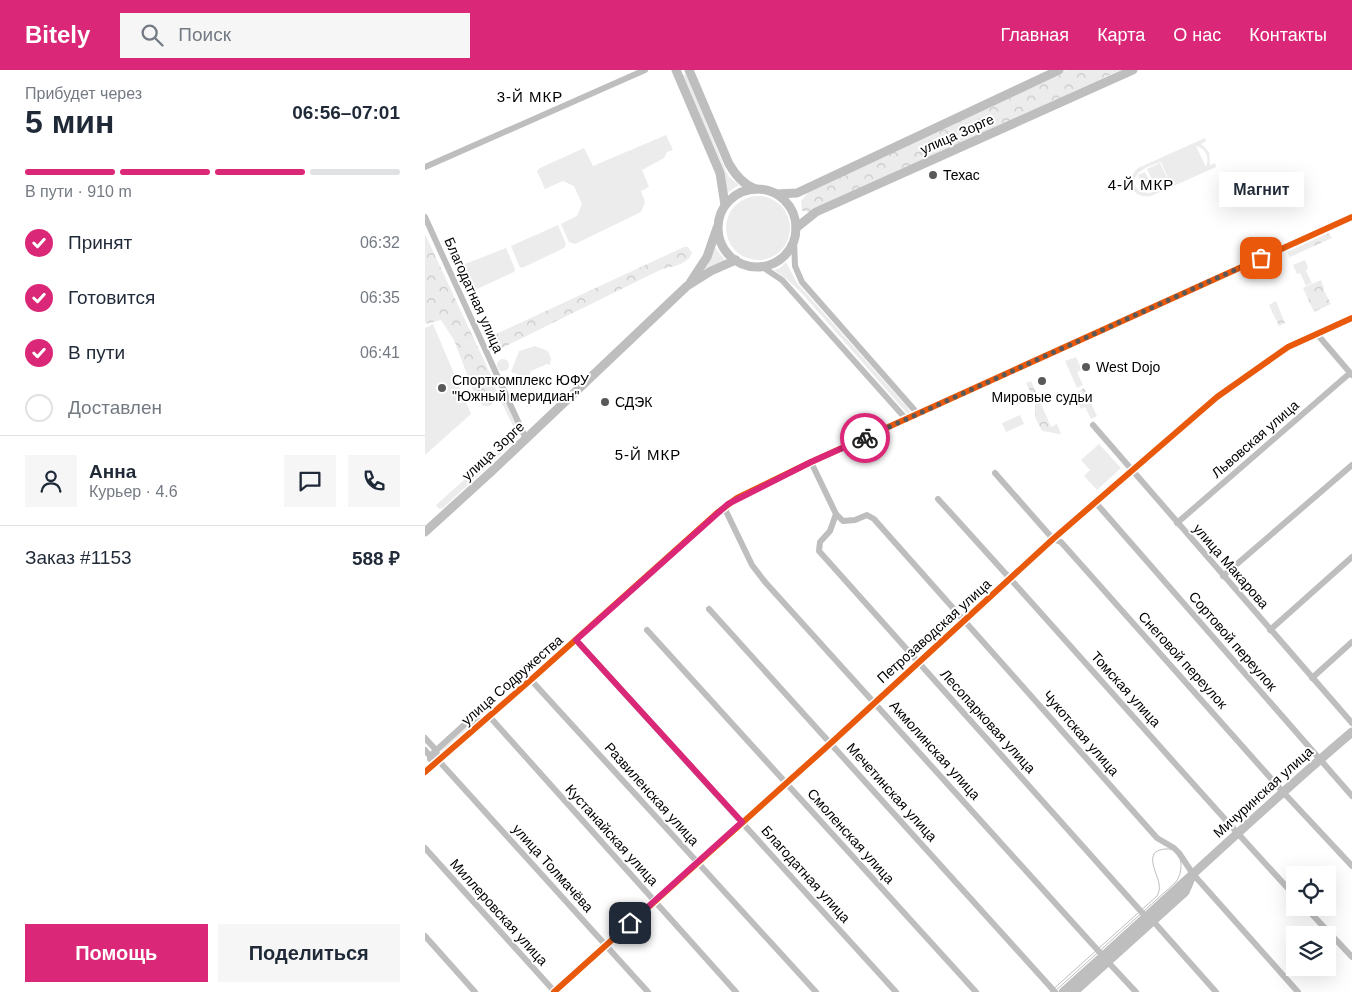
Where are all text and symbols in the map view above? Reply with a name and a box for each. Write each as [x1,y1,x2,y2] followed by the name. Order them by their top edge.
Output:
[120,13,470,58] search box
[25,21,90,48] text: Bitely
[138,21,166,49] icon: search
[178,24,231,45] text: Поиск
[1001,25,1069,45] text: Главная
[1097,25,1145,45] text: Карта
[1173,25,1221,45] text: О нас
[1249,25,1327,45] text: Контакты
[25,85,142,102] text: Прибудет через
[497,88,563,105] district label: 3-Й МКР
[292,102,400,123] text: 06:56–07:01
[25,104,114,140] text: 5 мин
[918,111,997,157] street label: улица Зорге
[943,167,980,183] place label: Техас
[927,169,939,181] marker: Техас
[1219,173,1303,208] callout: Магнит
[1108,176,1174,193] district label: 4-Й МКР
[1233,181,1290,198] text: Магнит
[25,183,132,200] text: В пути · 910 m
[25,229,53,257] icon: check
[68,232,132,253] text: Принят
[360,234,400,251] text: 06:32
[441,235,507,355] street label: Благодатная улица
[1240,237,1282,279] pin
[1247,244,1275,272] icon: bag
[25,284,53,312] icon: check
[68,287,155,308] text: Готовится
[360,289,400,306] text: 06:35
[25,339,53,367] icon: check
[68,342,125,363] text: В пути
[360,344,400,361] text: 06:41
[1096,359,1161,375] place label: West Dojo
[1080,361,1092,373] marker: West Dojo
[452,372,589,404] place label: Спорткомплекс ЮФУ "Южный меридиан"
[1036,375,1048,387] marker: Мировые судьи
[436,382,448,394] marker: Спорткомплекс ЮФУ "Южный меридиан"
[991,389,1093,405] place label: Мировые судьи
[615,394,653,410] place label: СДЭК
[599,396,611,408] marker: СДЭК
[68,397,162,418] text: Доставлен
[1208,397,1302,481] street label: Львовская улица
[840,413,890,463] courier
[459,418,527,484] street label: улица Зорге
[851,424,879,452] icon: bike
[615,446,681,463] district label: 5-Й МКР
[25,455,77,507] button: person
[284,455,336,507] button: chat
[348,455,400,507] button: phone
[89,461,136,482] text: Анна
[89,483,178,500] text: Курьер · 4.6
[1190,520,1272,612] street label: улица Макарова
[25,547,132,568] text: Заказ #1153
[352,548,400,569] text: 588 ₽
[874,576,994,686] street label: Петрозаводская улица
[1186,588,1281,694] street label: Сортовой переулок
[1135,608,1231,712] street label: Снеговой переулок
[458,632,566,728] street label: улица Содружества
[1088,648,1164,730] street label: Томская улица
[937,666,1039,776] street label: Лесопарковая улица
[1040,687,1122,779] street label: Чукотская улица
[886,697,984,803] street label: Акмолинская улица
[602,739,703,849] street label: Развиленская улица
[844,739,941,845] street label: Мечетинская улица
[1210,743,1316,841] street label: Мичуринская улица
[562,781,662,889] street label: Кустанайская улица
[804,785,898,887] street label: Смоленская улица
[509,821,597,915] street label: улица Толмачёва
[758,822,854,926] street label: Благодатная улица
[447,856,551,969] street label: Миллеровская улица
[1286,866,1336,976] map controls
[1286,866,1336,916] button: locate
[609,902,651,944] pin
[616,909,644,937] icon: home
[25,924,208,982] button: Помощь
[218,924,400,982] button: Поделиться
[1286,926,1336,976] button: layers

